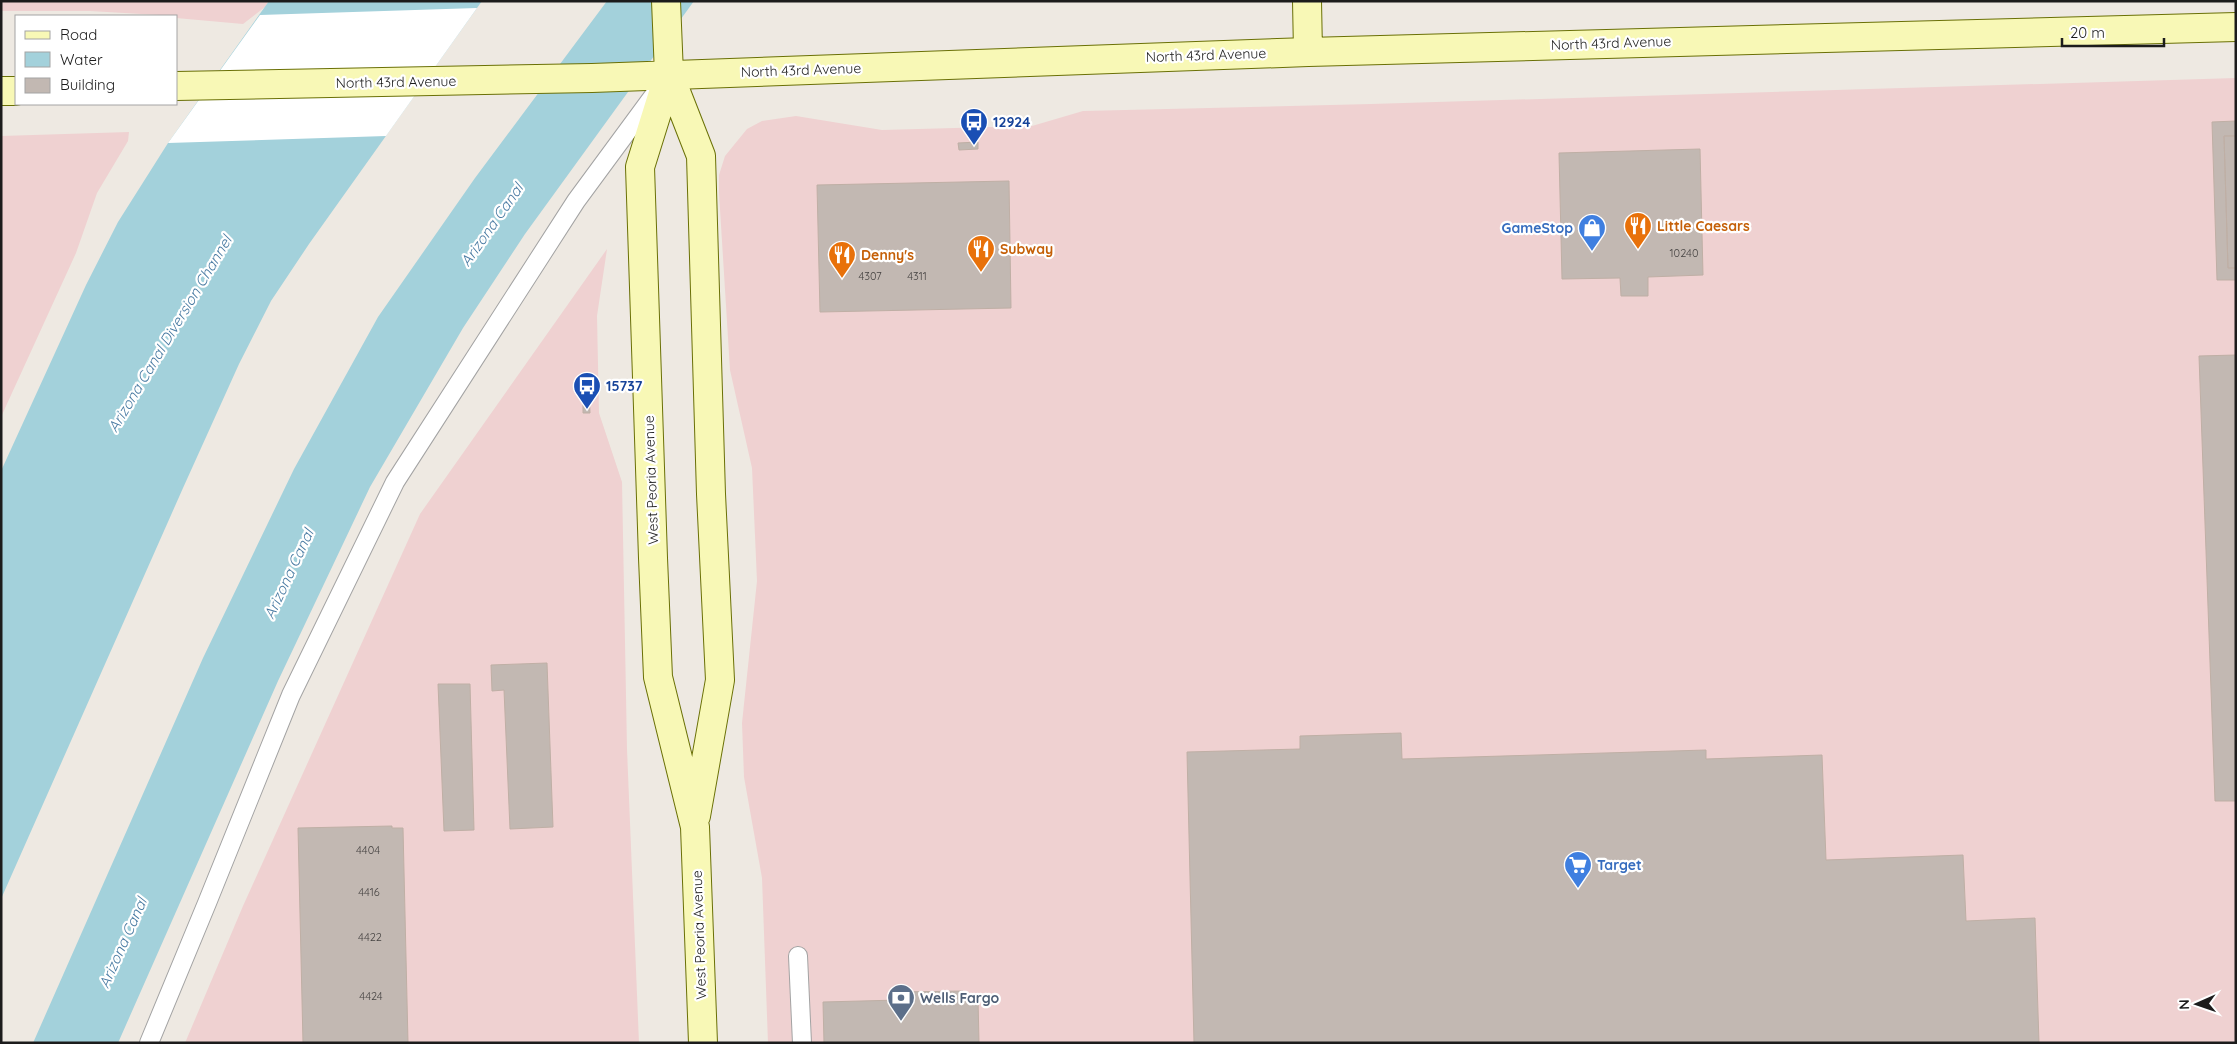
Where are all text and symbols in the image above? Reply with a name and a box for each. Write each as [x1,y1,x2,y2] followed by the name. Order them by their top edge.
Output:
[15,15,178,105] legend
[2062,15,2164,47] scale bar
[2070,23,2105,42] text: 20 m
[60,25,97,44] text: Road
[1550,32,1672,54] street label: North 43rd Avenue
[1145,44,1267,66] street label: North 43rd Avenue
[60,50,103,69] text: Water
[740,59,862,81] street label: North 43rd Avenue
[336,72,457,92] street label: North 43rd Avenue
[60,75,115,94] text: Building
[959,107,989,146] bus stop icon: 12924
[993,113,1031,131] place label: 12924
[456,178,528,270] water label: Arizona Canal
[1623,211,1653,250] restaurant icon: Little Caesars
[1577,213,1607,252] shop icon: GameStop
[1657,217,1750,235] place label: Little Caesars
[1502,219,1573,237] place label: GameStop
[103,231,237,435] water label: Arizona Canal Diversion Channel
[966,234,996,273] restaurant icon: Subway
[827,240,857,279] restaurant icon: Denny's
[1000,240,1053,258] place label: Subway
[861,246,914,264] place label: Denny's
[1670,246,1698,260] house number: 10240
[858,269,882,283] house number: 4307
[907,269,927,283] house number: 4311
[572,371,602,410] bus stop icon: 15737
[606,377,643,395] place label: 15737
[640,415,662,545] street label: West Peoria Avenue
[259,525,318,622] water label: Arizona Canal
[356,843,380,857] house number: 4404
[1563,850,1593,889] supermarket icon: Target
[1597,856,1642,874] place label: Target
[688,870,710,1000] street label: West Peoria Avenue
[358,885,380,899] house number: 4416
[94,893,152,991] water label: Arizona Canal
[358,930,382,944] house number: 4422
[2172,979,2222,1029] north arrow
[886,983,916,1022] bank icon: Wells Fargo
[359,989,383,1003] house number: 4424
[920,989,999,1007] place label: Wells Fargo
[2175,999,2193,1010] text: N

